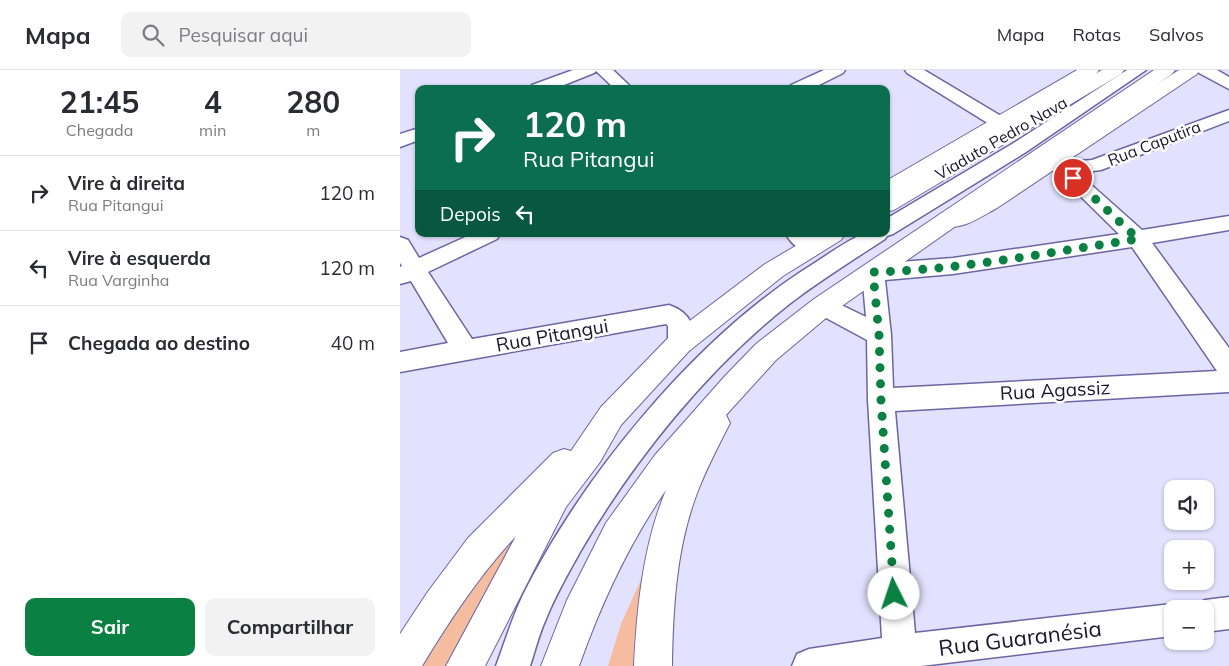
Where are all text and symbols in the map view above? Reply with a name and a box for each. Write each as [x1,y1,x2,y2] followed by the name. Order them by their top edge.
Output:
[121,12,471,57] search box
[25,20,91,50] text: Mapa
[139,21,167,49] icon: search
[179,23,308,47] text: Pesquisar aqui
[997,23,1045,46] text: Mapa
[1073,23,1121,46] text: Rotas
[1149,23,1204,46] text: Salvos
[60,83,139,121] text: 21:45
[204,83,222,121] text: 4
[286,83,340,121] text: 280
[931,92,1071,184] street label: Viaduto Pedro Nava
[523,102,627,146] text: 120 m
[440,105,505,170] icon: right
[1105,116,1203,170] street label: Rua Caputira
[66,120,133,140] text: Chegada
[199,120,226,140] text: min
[306,120,320,140] text: m
[523,145,654,173] text: Rua Pitangui
[1052,157,1094,199] pin
[1059,164,1087,192] icon: arrive
[68,171,185,195] text: Vire à direita
[25,179,53,207] icon: right
[319,181,375,205] text: 120 m
[68,195,164,215] text: Rua Pitangui
[511,200,539,228] icon: left
[440,202,501,226] text: Depois
[68,246,211,270] text: Vire à esquerda
[25,254,53,282] icon: left
[319,256,375,280] text: 120 m
[68,270,169,290] text: Rua Varginha
[494,313,610,357] street label: Rua Pitangui
[25,329,53,357] icon: arrive
[68,331,250,355] text: Chegada ao destino
[331,331,375,355] text: 40 m
[999,375,1111,405] street label: Rua Agassiz
[1164,480,1214,650] map controls
[1164,480,1214,530] button: sound
[1164,540,1214,590] button: +
[867,567,919,619] position arrow
[25,598,195,656] button: Sair
[205,598,375,656] button: Compartilhar
[1164,600,1214,650] button: −
[937,614,1103,662] street label: Rua Guaranésia

